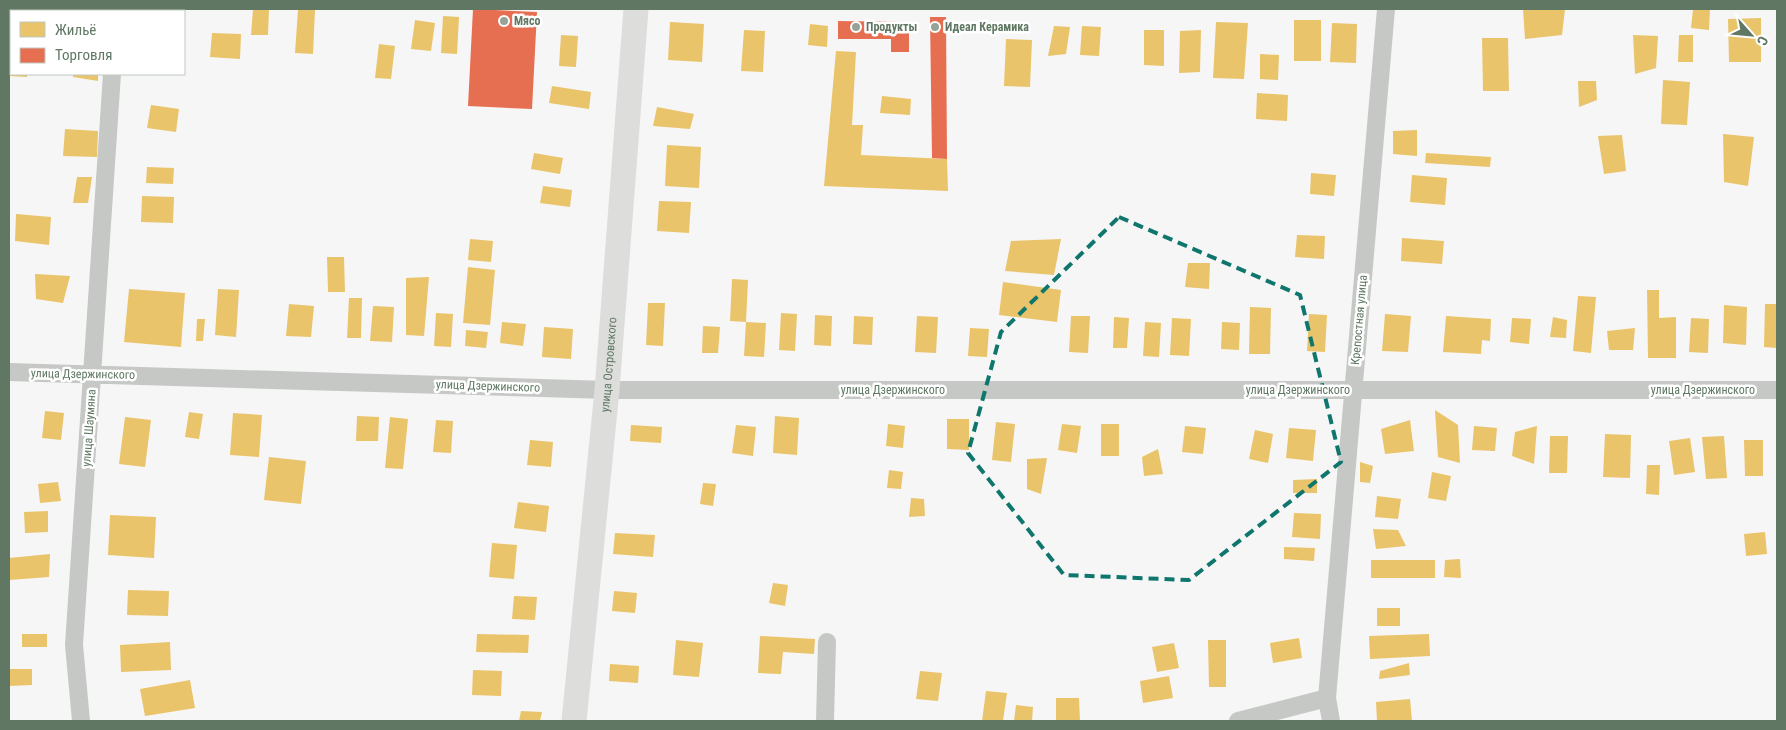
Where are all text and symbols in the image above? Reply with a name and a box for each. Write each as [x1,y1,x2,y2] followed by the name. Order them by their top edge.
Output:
[10,10,185,75] legend
[1726,10,1776,60] north arrow
[514,14,541,28] place label: Мясо
[498,15,510,27] marker: Мясо
[866,20,917,34] place label: Продукты
[945,20,1029,34] place label: Идеал Керамика
[55,21,96,39] text: Жильё
[850,21,862,33] marker: Продукты
[929,21,941,33] marker: Идеал Керамика
[1754,34,1772,48] text: С
[55,46,112,64] text: Торговля
[1348,274,1370,366] street label: Крепостная улица
[598,317,620,413] street label: улица Островского
[31,366,135,382] street label: улица Дзержинского
[436,377,540,395] street label: улица Дзержинского
[841,383,945,397] street label: улица Дзержинского
[1246,383,1350,397] street label: улица Дзержинского
[1651,383,1755,397] street label: улица Дзержинского
[79,389,99,467] street label: улица Шаумяна

